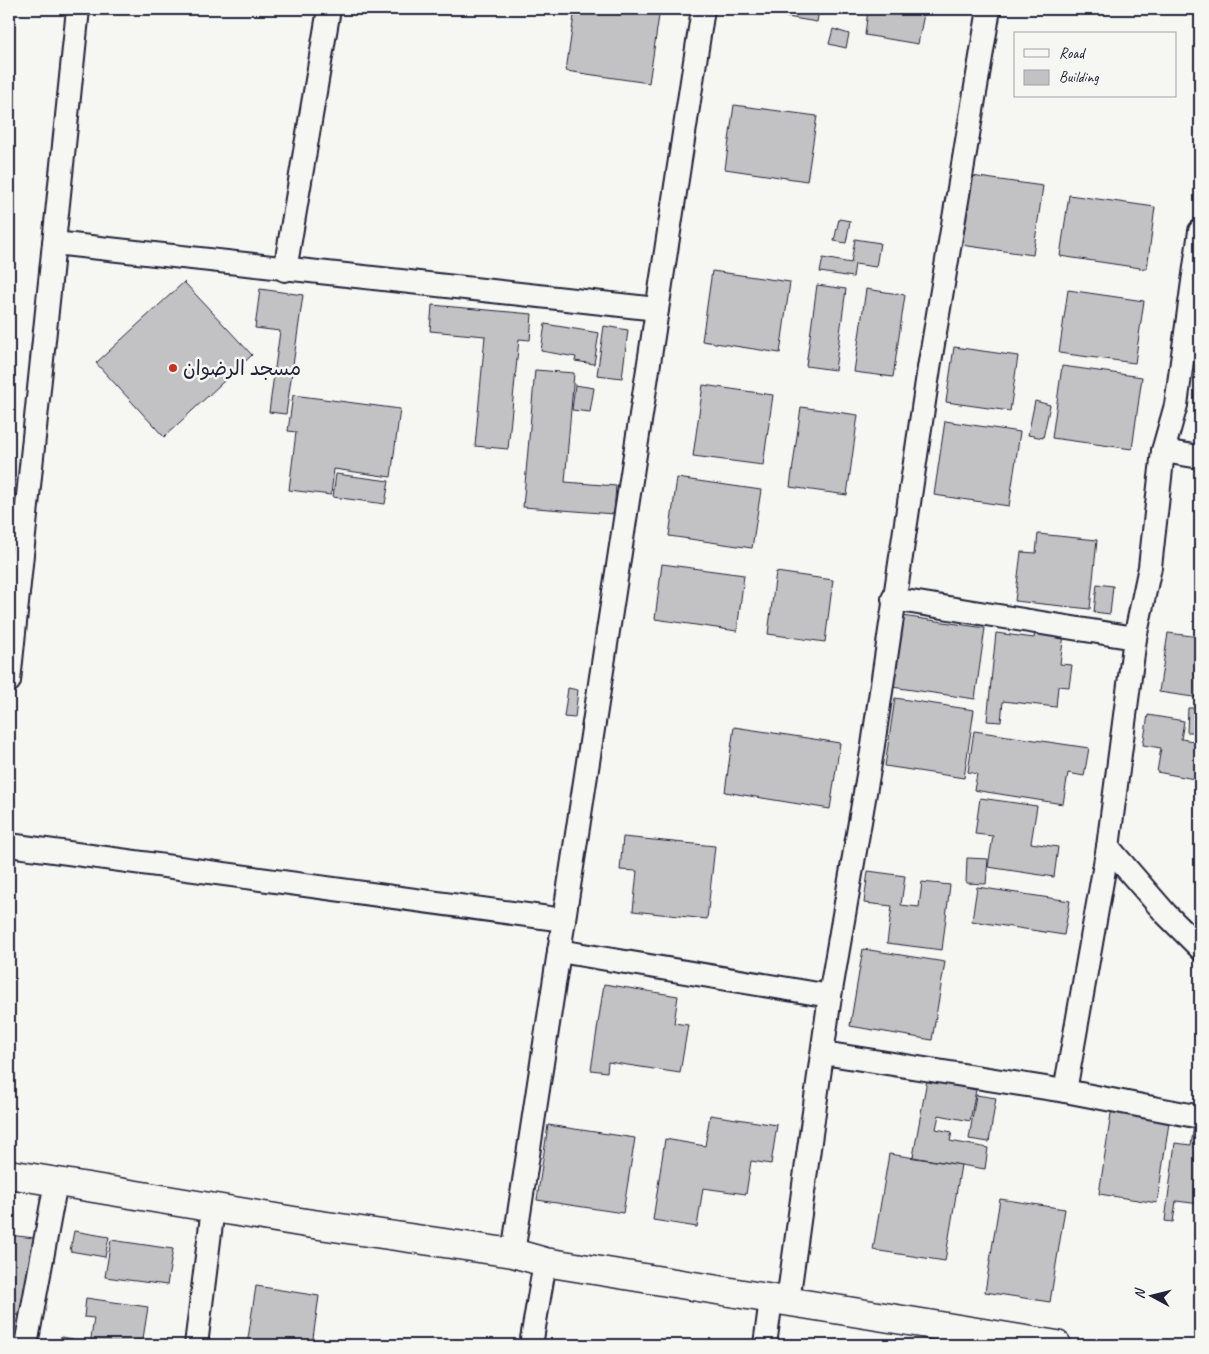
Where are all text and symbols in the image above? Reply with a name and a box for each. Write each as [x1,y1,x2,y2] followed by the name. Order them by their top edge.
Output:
[1014,32,1176,98] legend
[1059,44,1086,63] text: Road
[1059,68,1099,87] text: Building
[183,356,301,381] place label: مسجد الرضوان
[167,362,179,374] marker: مسجد الرضوان
[1126,1272,1176,1322] north arrow
[1131,1287,1149,1300] text: N

